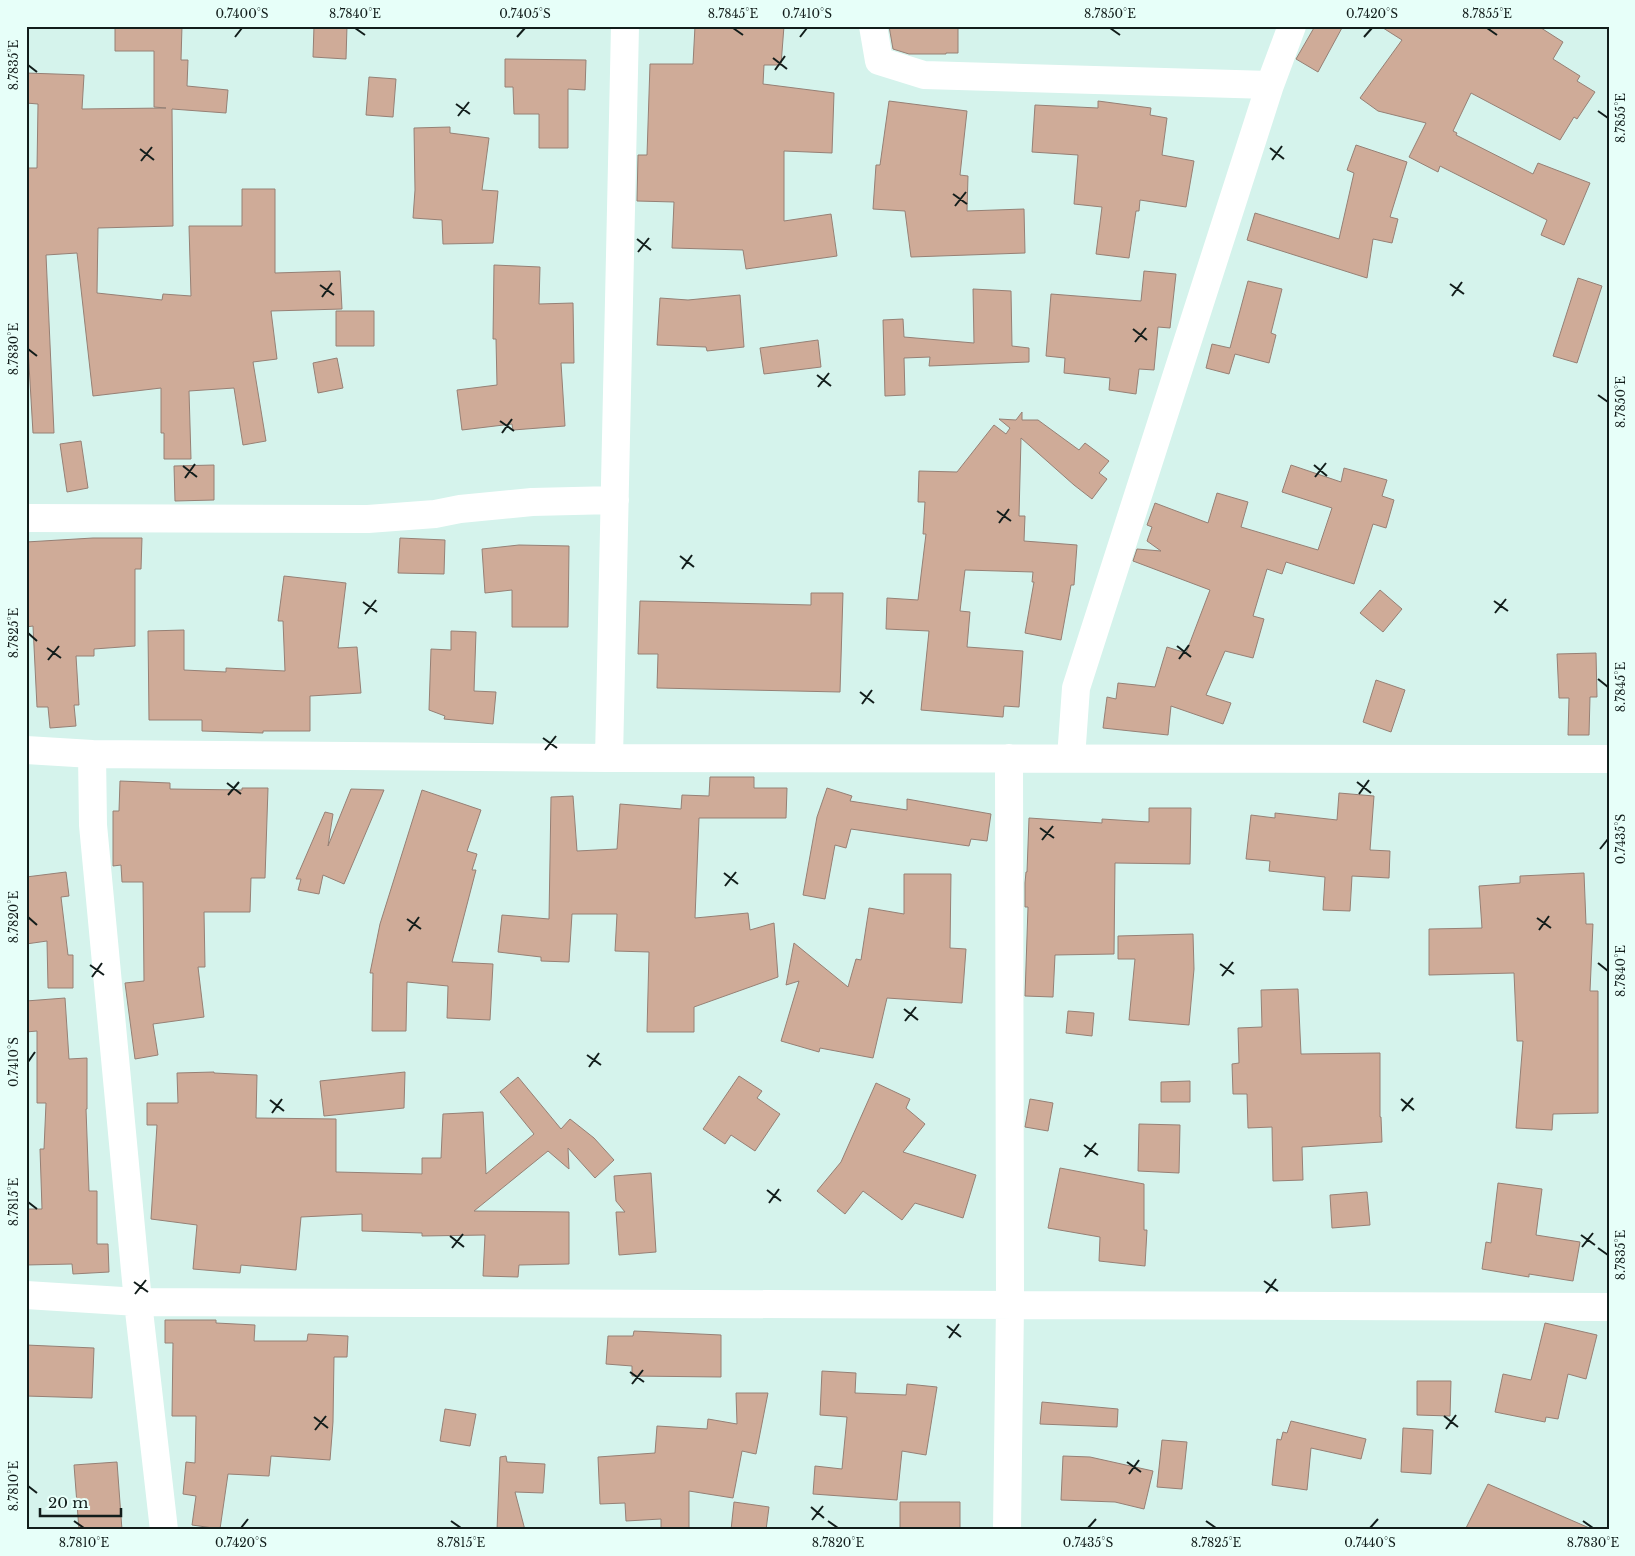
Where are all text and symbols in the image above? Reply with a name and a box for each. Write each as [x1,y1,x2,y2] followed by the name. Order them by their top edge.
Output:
[215,6,269,21] text: 0.7400°S
[329,6,381,21] text: 8.7840°E
[499,6,551,21] text: 0.7405°S
[708,6,758,21] text: 8.7845°E
[782,6,832,21] text: 0.7410°S
[1084,6,1136,21] text: 8.7850°E
[1346,6,1398,21] text: 0.7420°S
[1462,6,1512,21] text: 8.7855°E
[6,39,21,90] text: 8.7835°E
[1613,93,1628,143] text: 8.7855°E
[6,323,21,375] text: 8.7830°E
[1613,376,1628,428] text: 8.7850°E
[6,607,21,658] text: 8.7825°E
[1613,662,1628,712] text: 8.7845°E
[1613,814,1628,864] text: 0.7435°S
[6,891,21,943] text: 8.7820°E
[1613,945,1628,997] text: 8.7840°E
[6,1037,21,1087] text: 0.7410°S
[6,1177,21,1226] text: 8.7815°E
[1613,1229,1628,1280] text: 8.7835°E
[6,1461,21,1511] text: 8.7810°E
[40,1486,121,1518] scale bar
[48,1493,88,1512] text: 20 m
[59,1535,109,1550] text: 8.7810°E
[215,1535,267,1550] text: 0.7420°S
[437,1535,486,1550] text: 8.7815°E
[812,1535,864,1550] text: 8.7820°E
[1063,1535,1113,1550] text: 0.7435°S
[1191,1535,1242,1550] text: 8.7825°E
[1344,1535,1396,1550] text: 0.7440°S
[1567,1535,1619,1550] text: 8.7830°E

